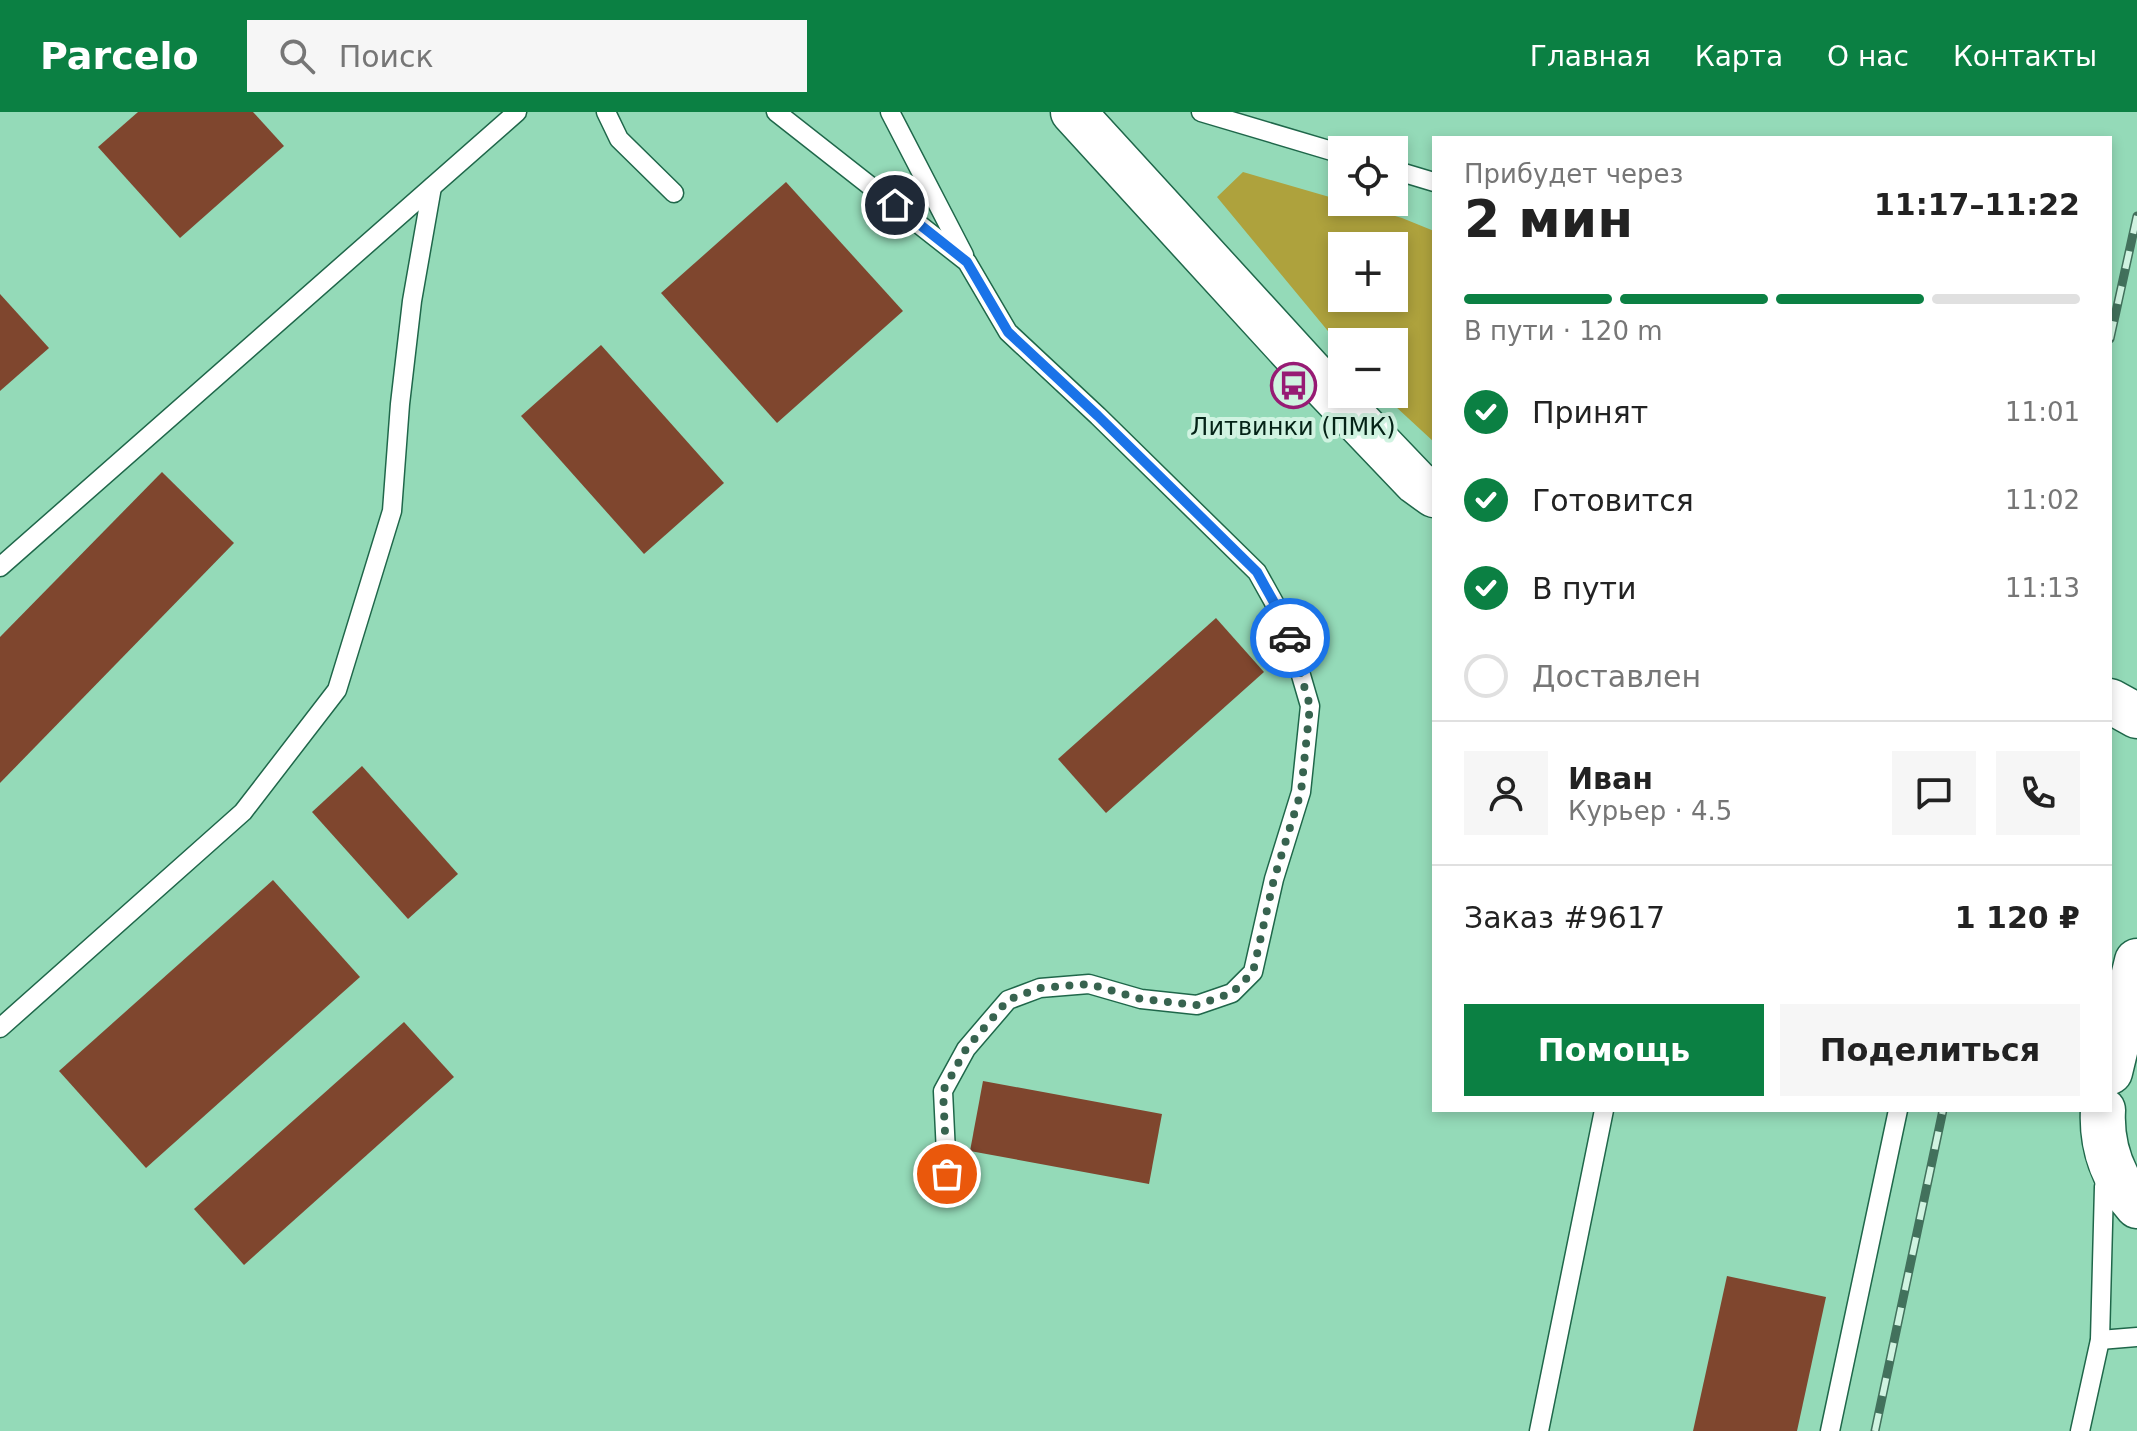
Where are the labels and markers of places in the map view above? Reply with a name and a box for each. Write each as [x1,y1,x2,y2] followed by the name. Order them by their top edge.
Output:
[861,171,929,239] pin
[1269,361,1317,409] bus stop icon: Литвинки (ПМК)
[1190,413,1396,441] place label: Литвинки (ПМК)
[913,1140,981,1208] pin

